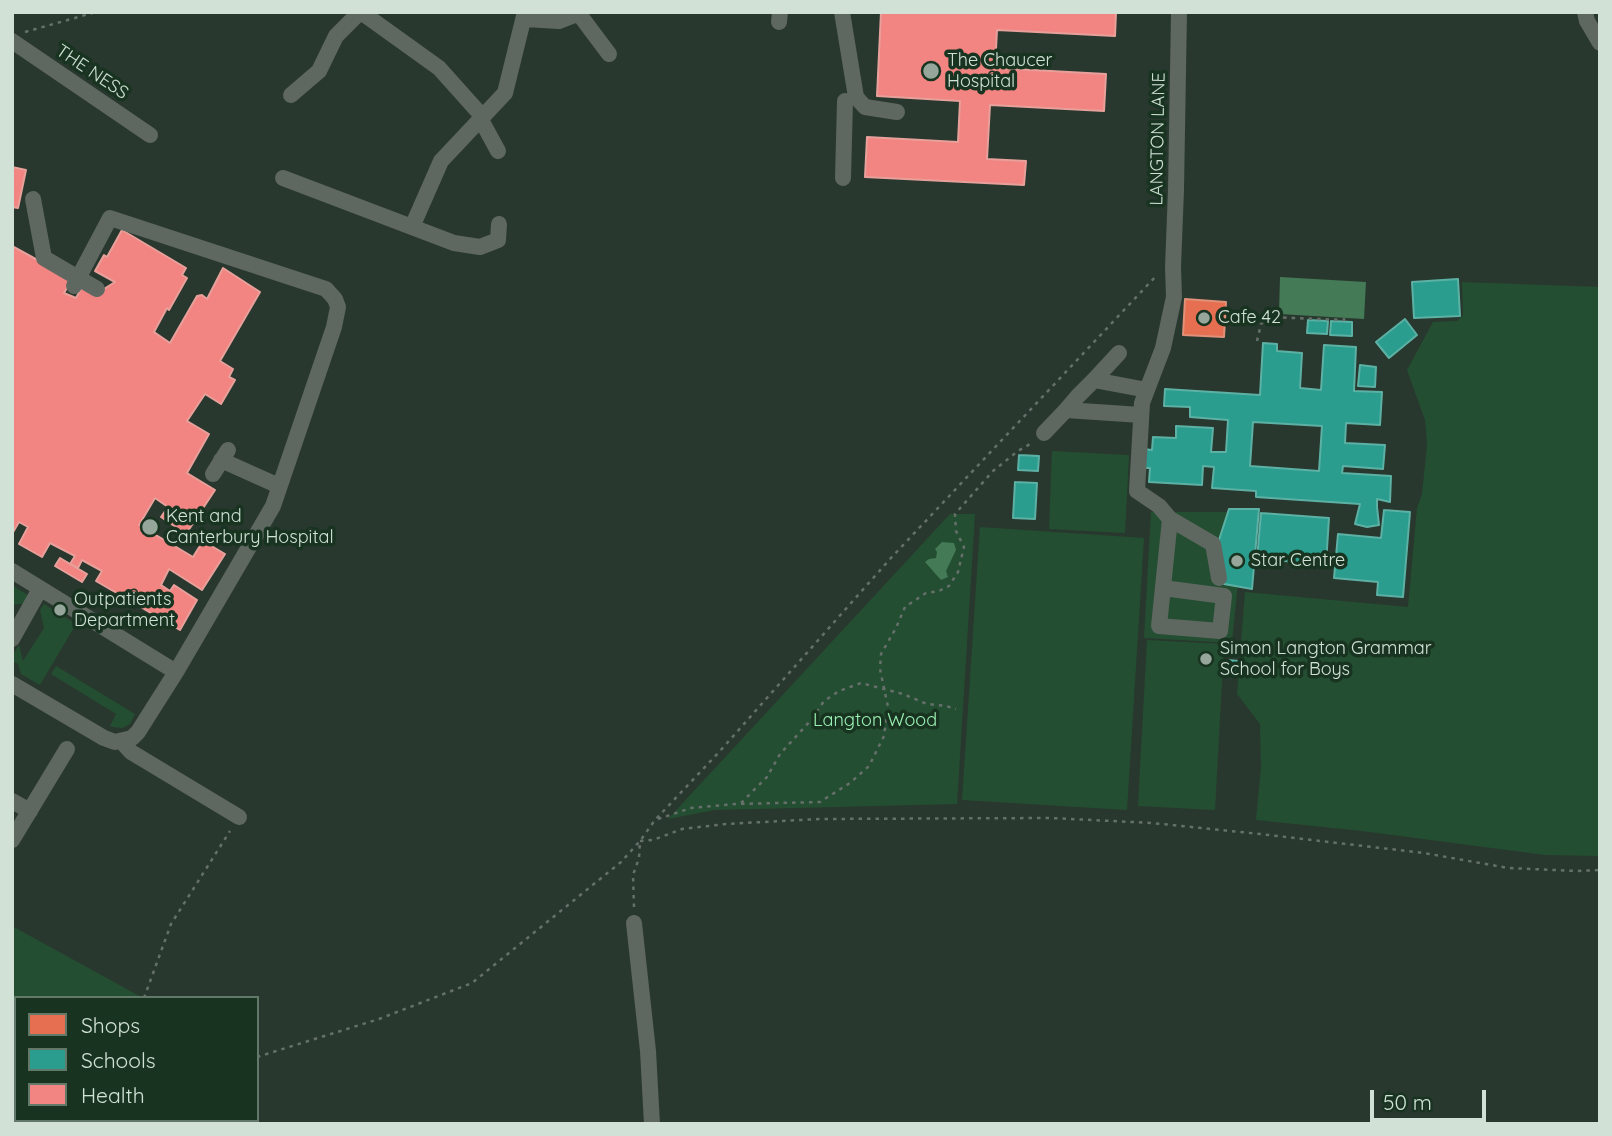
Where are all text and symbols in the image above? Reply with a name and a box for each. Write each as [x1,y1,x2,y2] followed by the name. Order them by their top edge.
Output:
[52,40,132,104] street label: THE NESS
[947,50,1053,92] place label: The Chaucer Hospital
[921,61,941,81] marker: The Chaucer Hospital
[1146,72,1170,206] street label: LANGTON LANE
[1218,307,1281,329] place label: Cafe 42
[1196,310,1212,326] marker: Cafe 42
[166,506,334,548] place label: Kent and Canterbury Hospital
[140,517,160,537] marker: Kent and Canterbury Hospital
[1251,550,1345,572] place label: Star Centre
[1229,553,1245,569] marker: Star Centre
[74,589,175,632] place label: Outpatients Department
[52,602,68,618] marker: Outpatients Department
[1220,638,1432,680] place label: Simon Langton Grammar School for Boys
[1198,651,1214,667] marker: Simon Langton Grammar School for Boys
[813,710,937,732] park label: Langton Wood
[14,996,259,1122] legend
[81,1012,140,1038] text: Shops
[81,1047,156,1073] text: Schools
[1374,1076,1490,1120] scale bar
[81,1082,145,1108] text: Health
[1383,1089,1432,1115] text: 50 m

